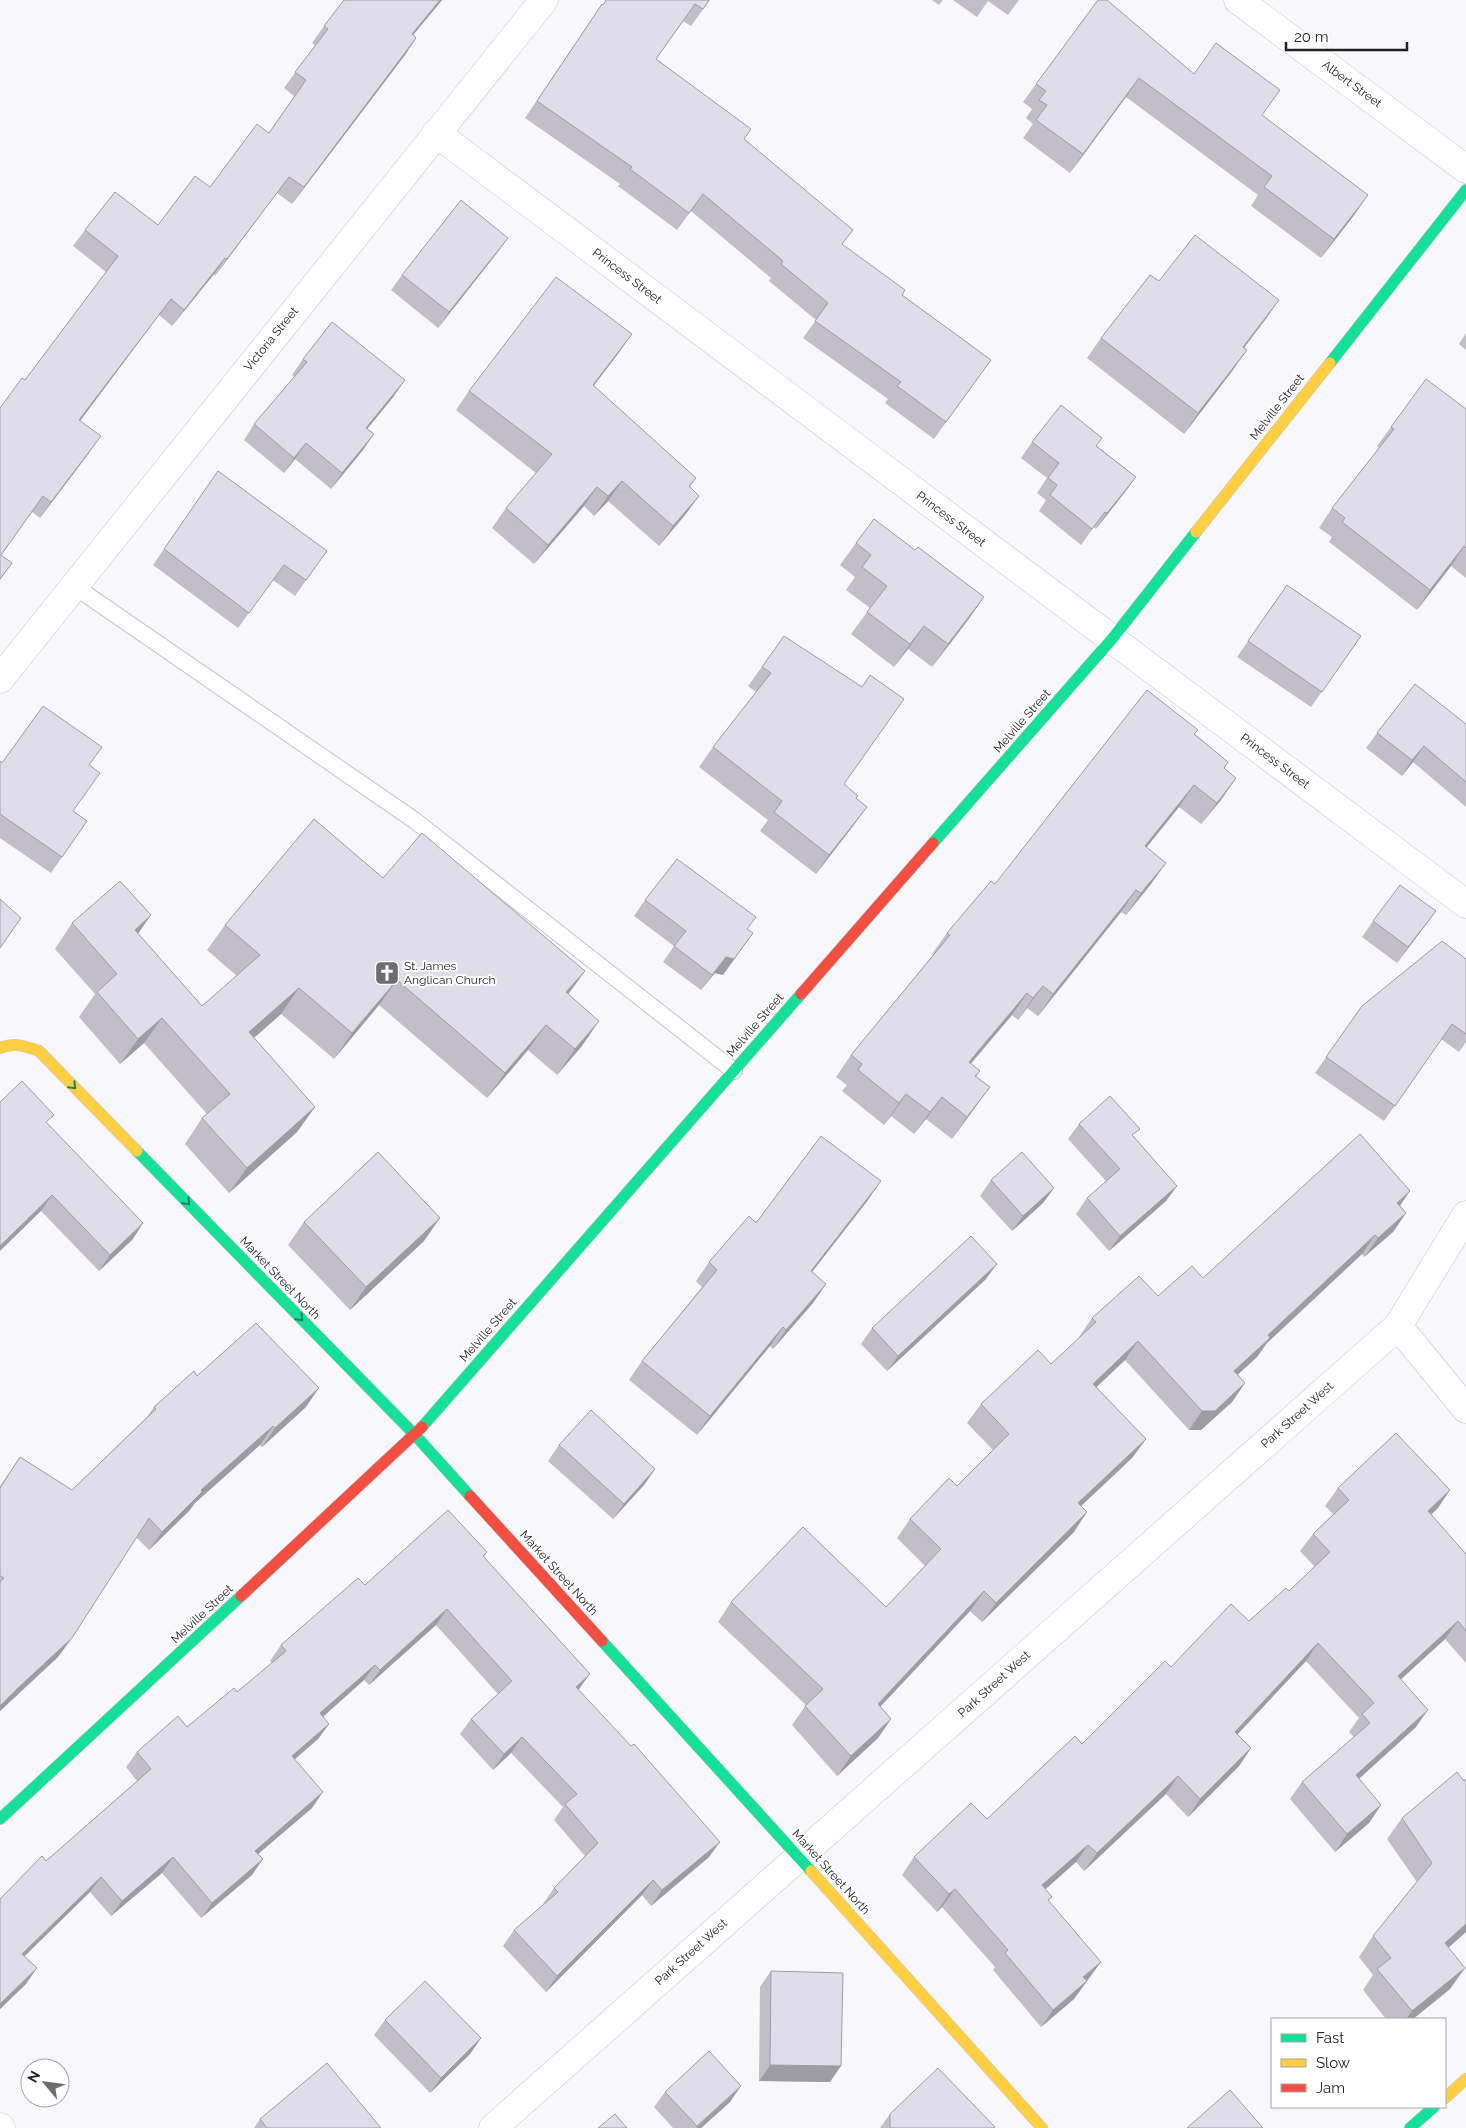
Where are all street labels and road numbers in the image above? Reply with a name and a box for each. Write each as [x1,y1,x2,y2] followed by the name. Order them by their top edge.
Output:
[1319,58,1385,110] street label: Albert Street
[590,246,664,306] street label: Princess Street
[241,304,301,374] street label: Victoria Street
[1247,371,1307,443] street label: Melville Street
[914,489,988,549] street label: Princess Street
[991,686,1053,756] street label: Melville Street
[1238,731,1312,791] street label: Princess Street
[724,990,786,1060] street label: Melville Street
[237,1234,323,1322] street label: Market Street North
[457,1295,519,1365] street label: Melville Street
[1258,1379,1336,1451] street label: Park Street West
[517,1528,601,1618] street label: Market Street North
[168,1582,236,1646] street label: Melville Street
[955,1648,1033,1720] street label: Park Street West
[789,1827,873,1917] street label: Market Street North
[652,1916,730,1988] street label: Park Street West

